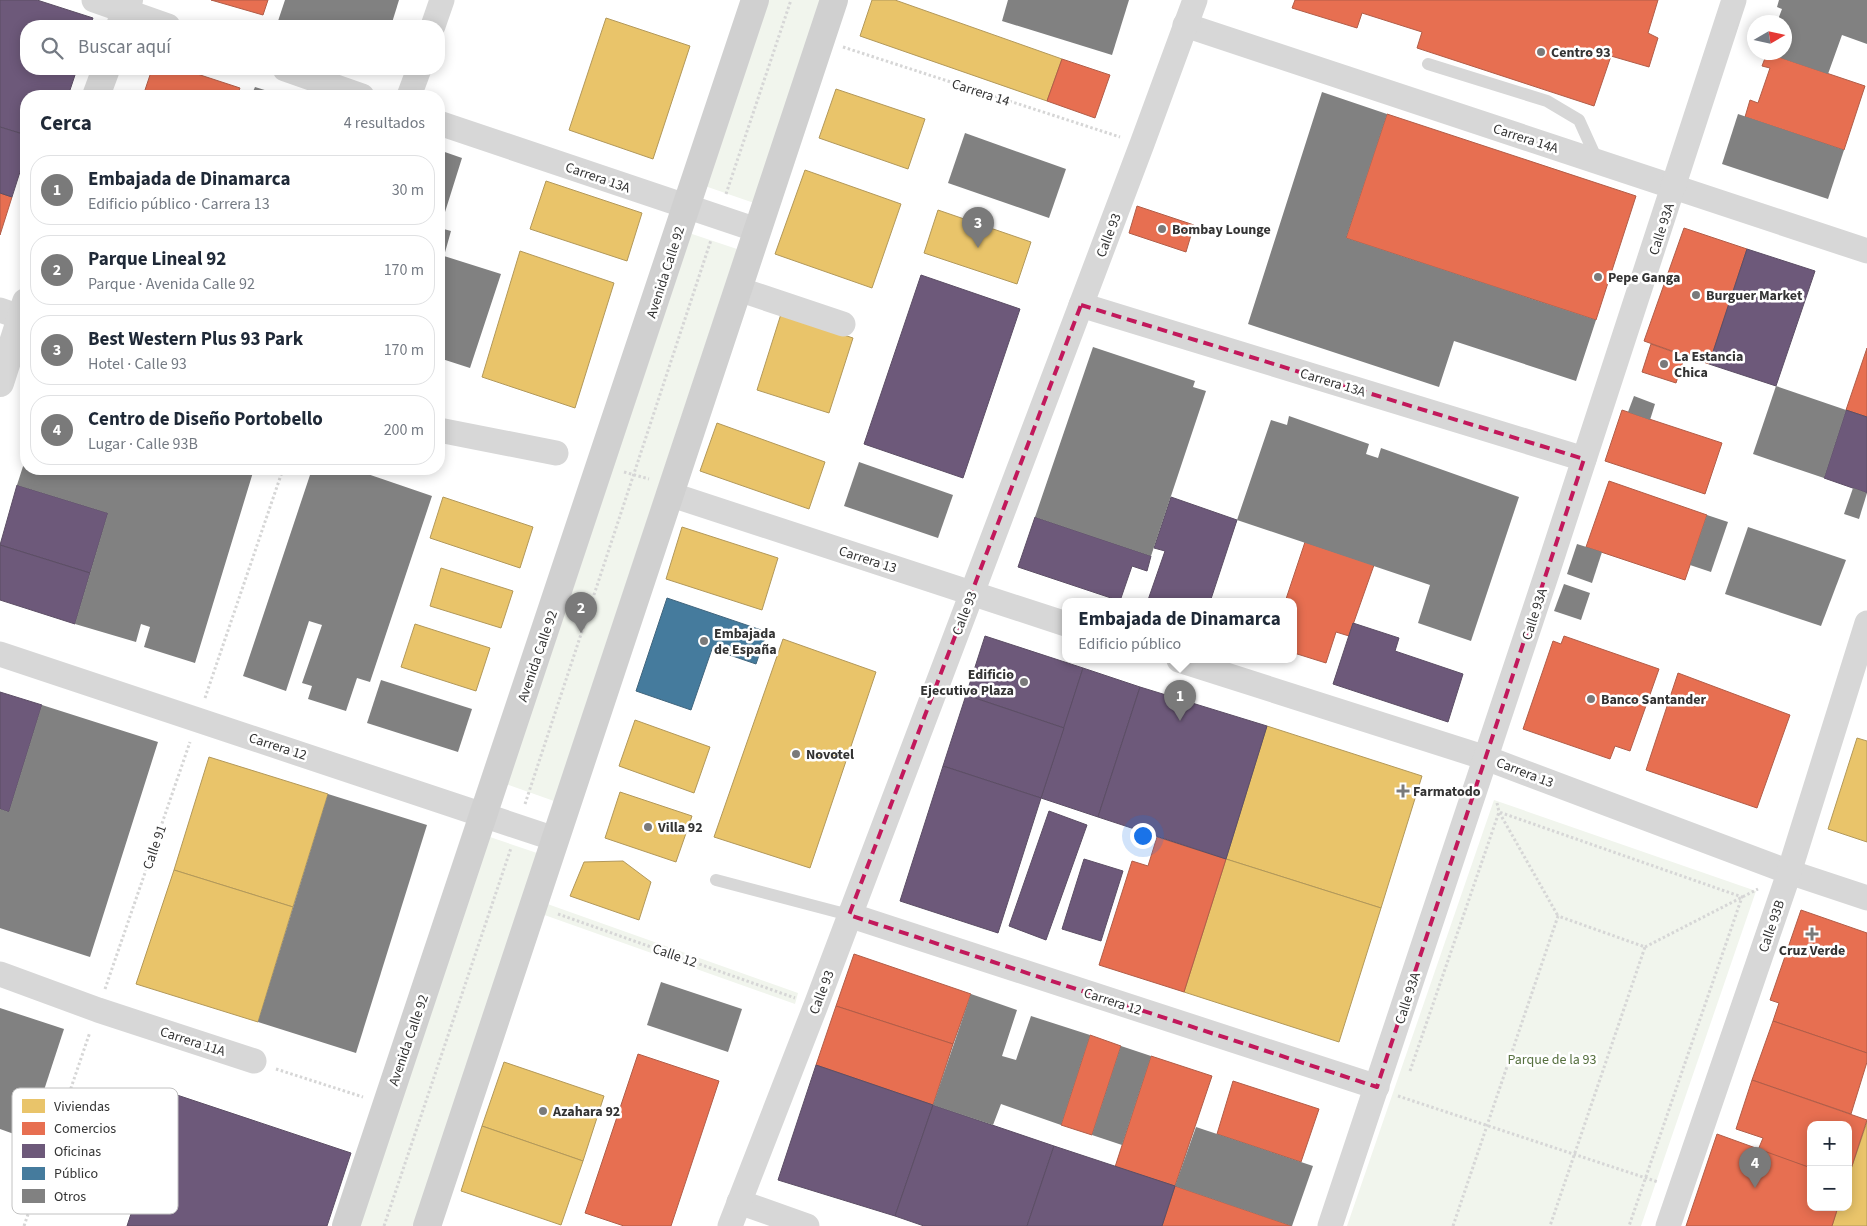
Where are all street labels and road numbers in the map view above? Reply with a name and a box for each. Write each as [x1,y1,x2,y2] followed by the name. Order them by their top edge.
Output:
[949,74,1012,112] street label: Carrera 14
[1491,119,1561,159] street label: Carrera 14A
[563,158,633,199] street label: Carrera 13A
[1644,200,1680,258] street label: Calle 93A
[1091,210,1126,260] street label: Calle 93
[642,224,690,321] street label: Avenida Calle 92
[1298,364,1368,402] street label: Carrera 13A
[836,541,899,579] street label: Carrera 13
[1517,585,1553,643] street label: Calle 93A
[947,588,982,638] street label: Calle 93
[513,608,563,705] street label: Avenida Calle 92
[246,728,309,766] street label: Carrera 12
[1493,753,1556,793] street label: Carrera 13
[138,822,172,872] street label: Calle 91
[1754,897,1790,955] street label: Calle 93B
[650,939,700,973] street label: Calle 12
[804,967,839,1017] street label: Calle 93
[1390,969,1426,1027] street label: Calle 93A
[1081,983,1144,1021] street label: Carrera 12
[384,992,434,1089] street label: Avenida Calle 92
[158,1022,228,1062] street label: Carrera 11A

